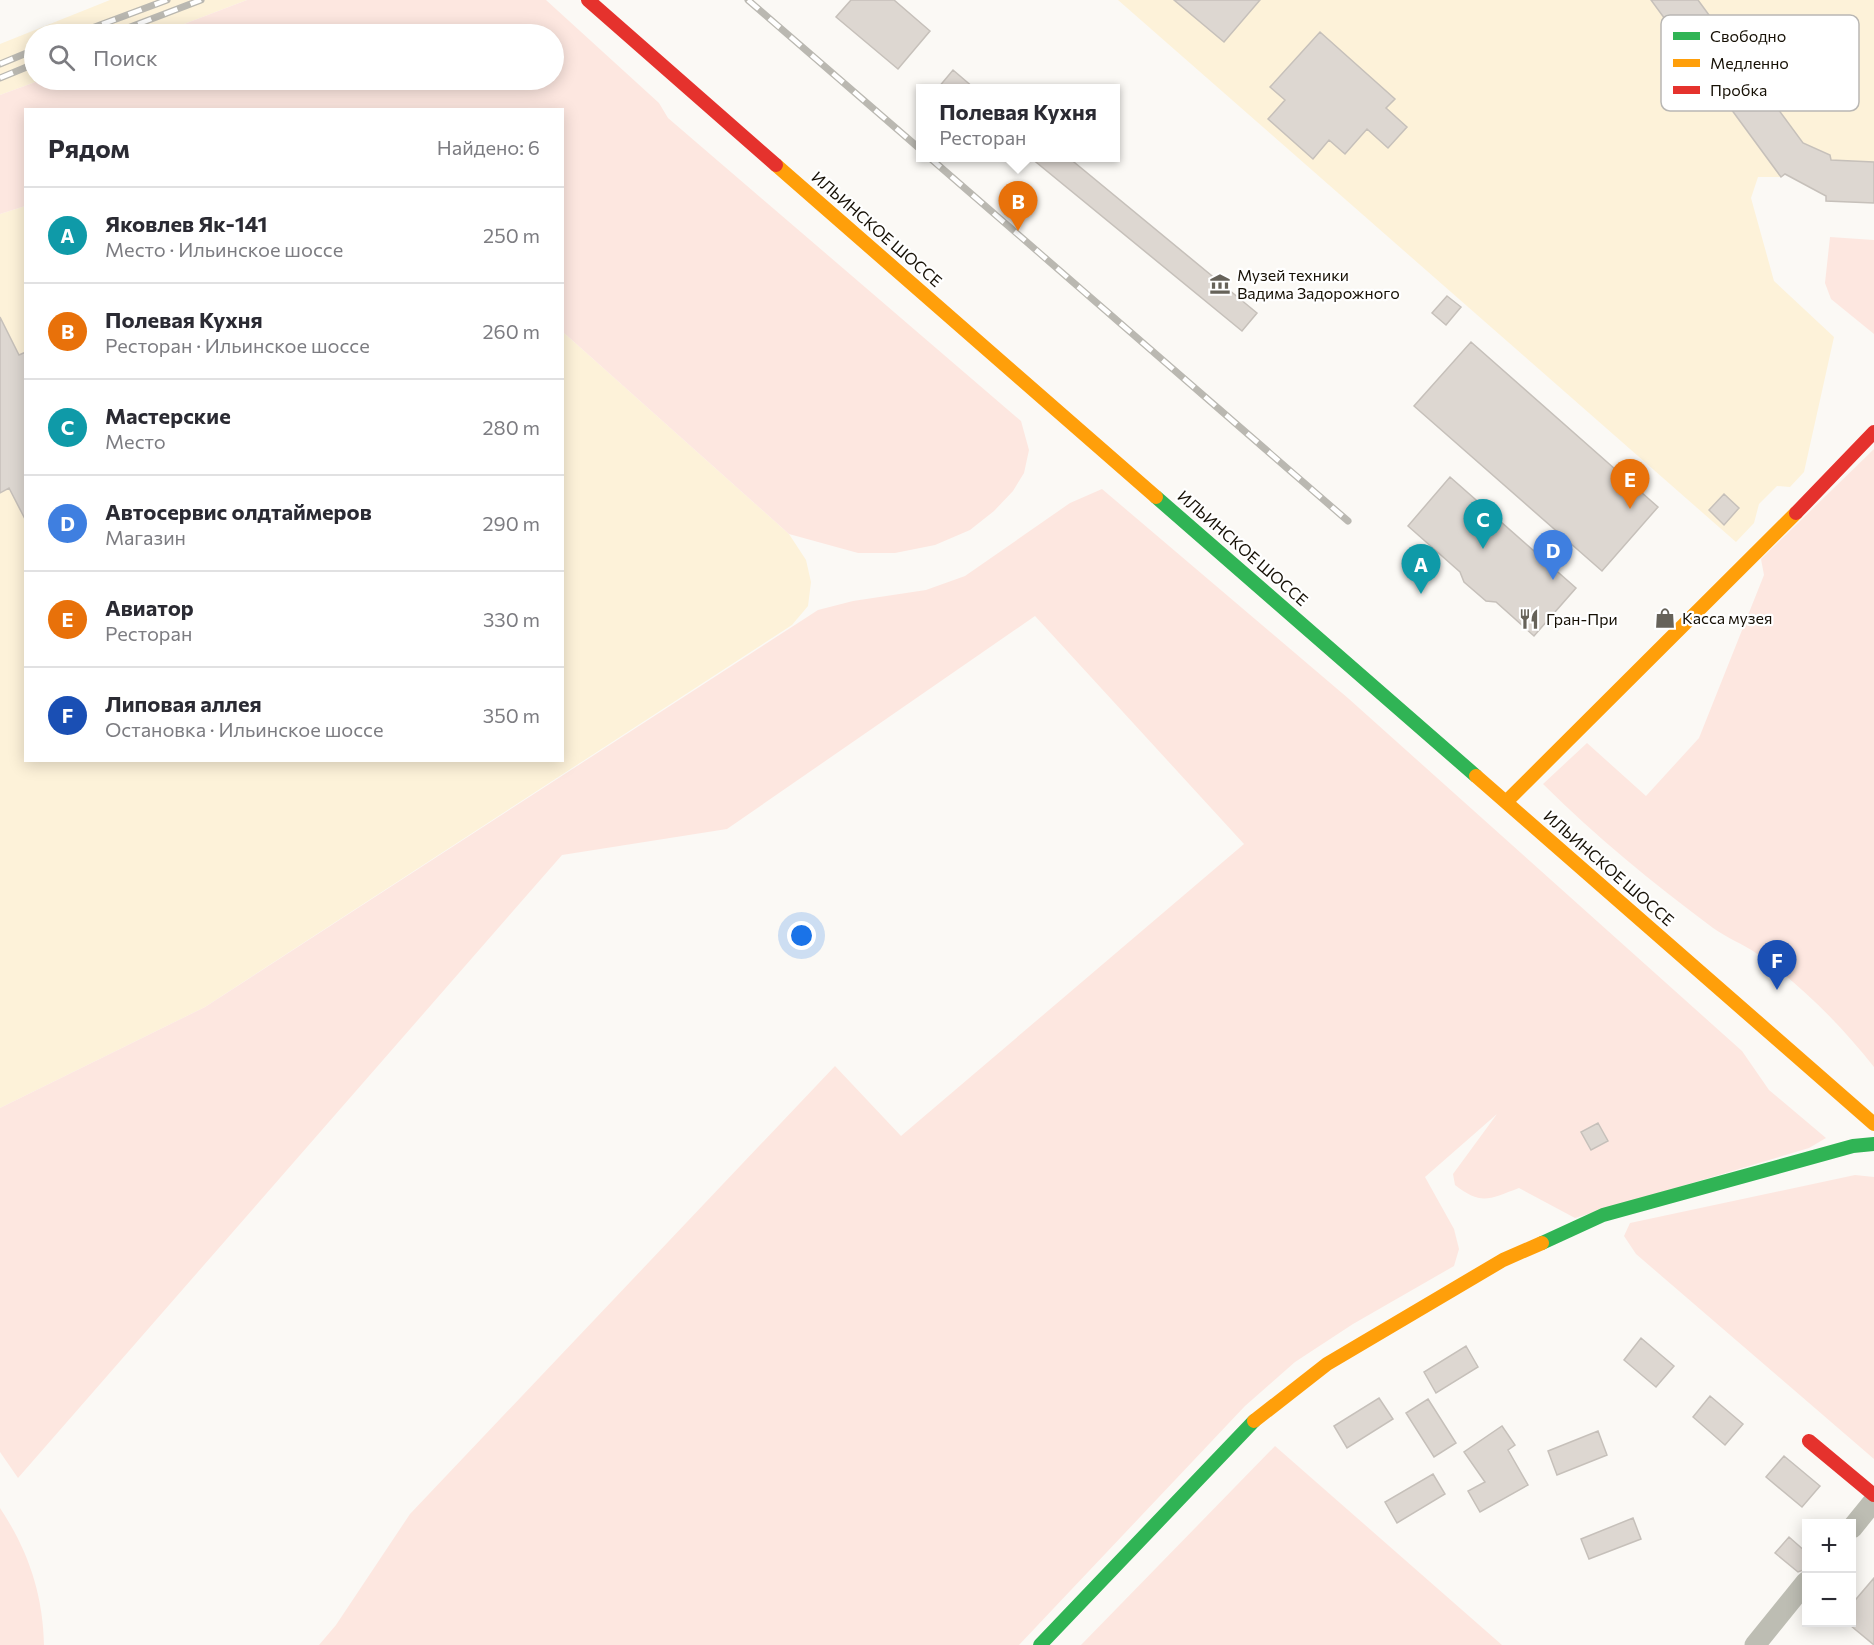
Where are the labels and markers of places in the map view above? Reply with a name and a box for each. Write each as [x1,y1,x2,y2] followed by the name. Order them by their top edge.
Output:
[998,182,1038,231] pin: B
[1237,265,1400,302] place label: Музей техники Вадима Задорожного
[1208,272,1232,296] museum icon: Музей техники Вадима Задорожного
[1610,460,1650,509] pin: E
[1464,500,1502,549] pin: C
[1534,530,1572,580] pin: D
[1402,544,1440,594] pin: A
[1653,606,1677,630] shop icon: Касса музея
[1517,607,1541,631] restaurant icon: Гран-При
[1682,608,1772,627] place label: Касса музея
[1546,609,1618,628] place label: Гран-При
[1758,940,1796,990] pin: F

